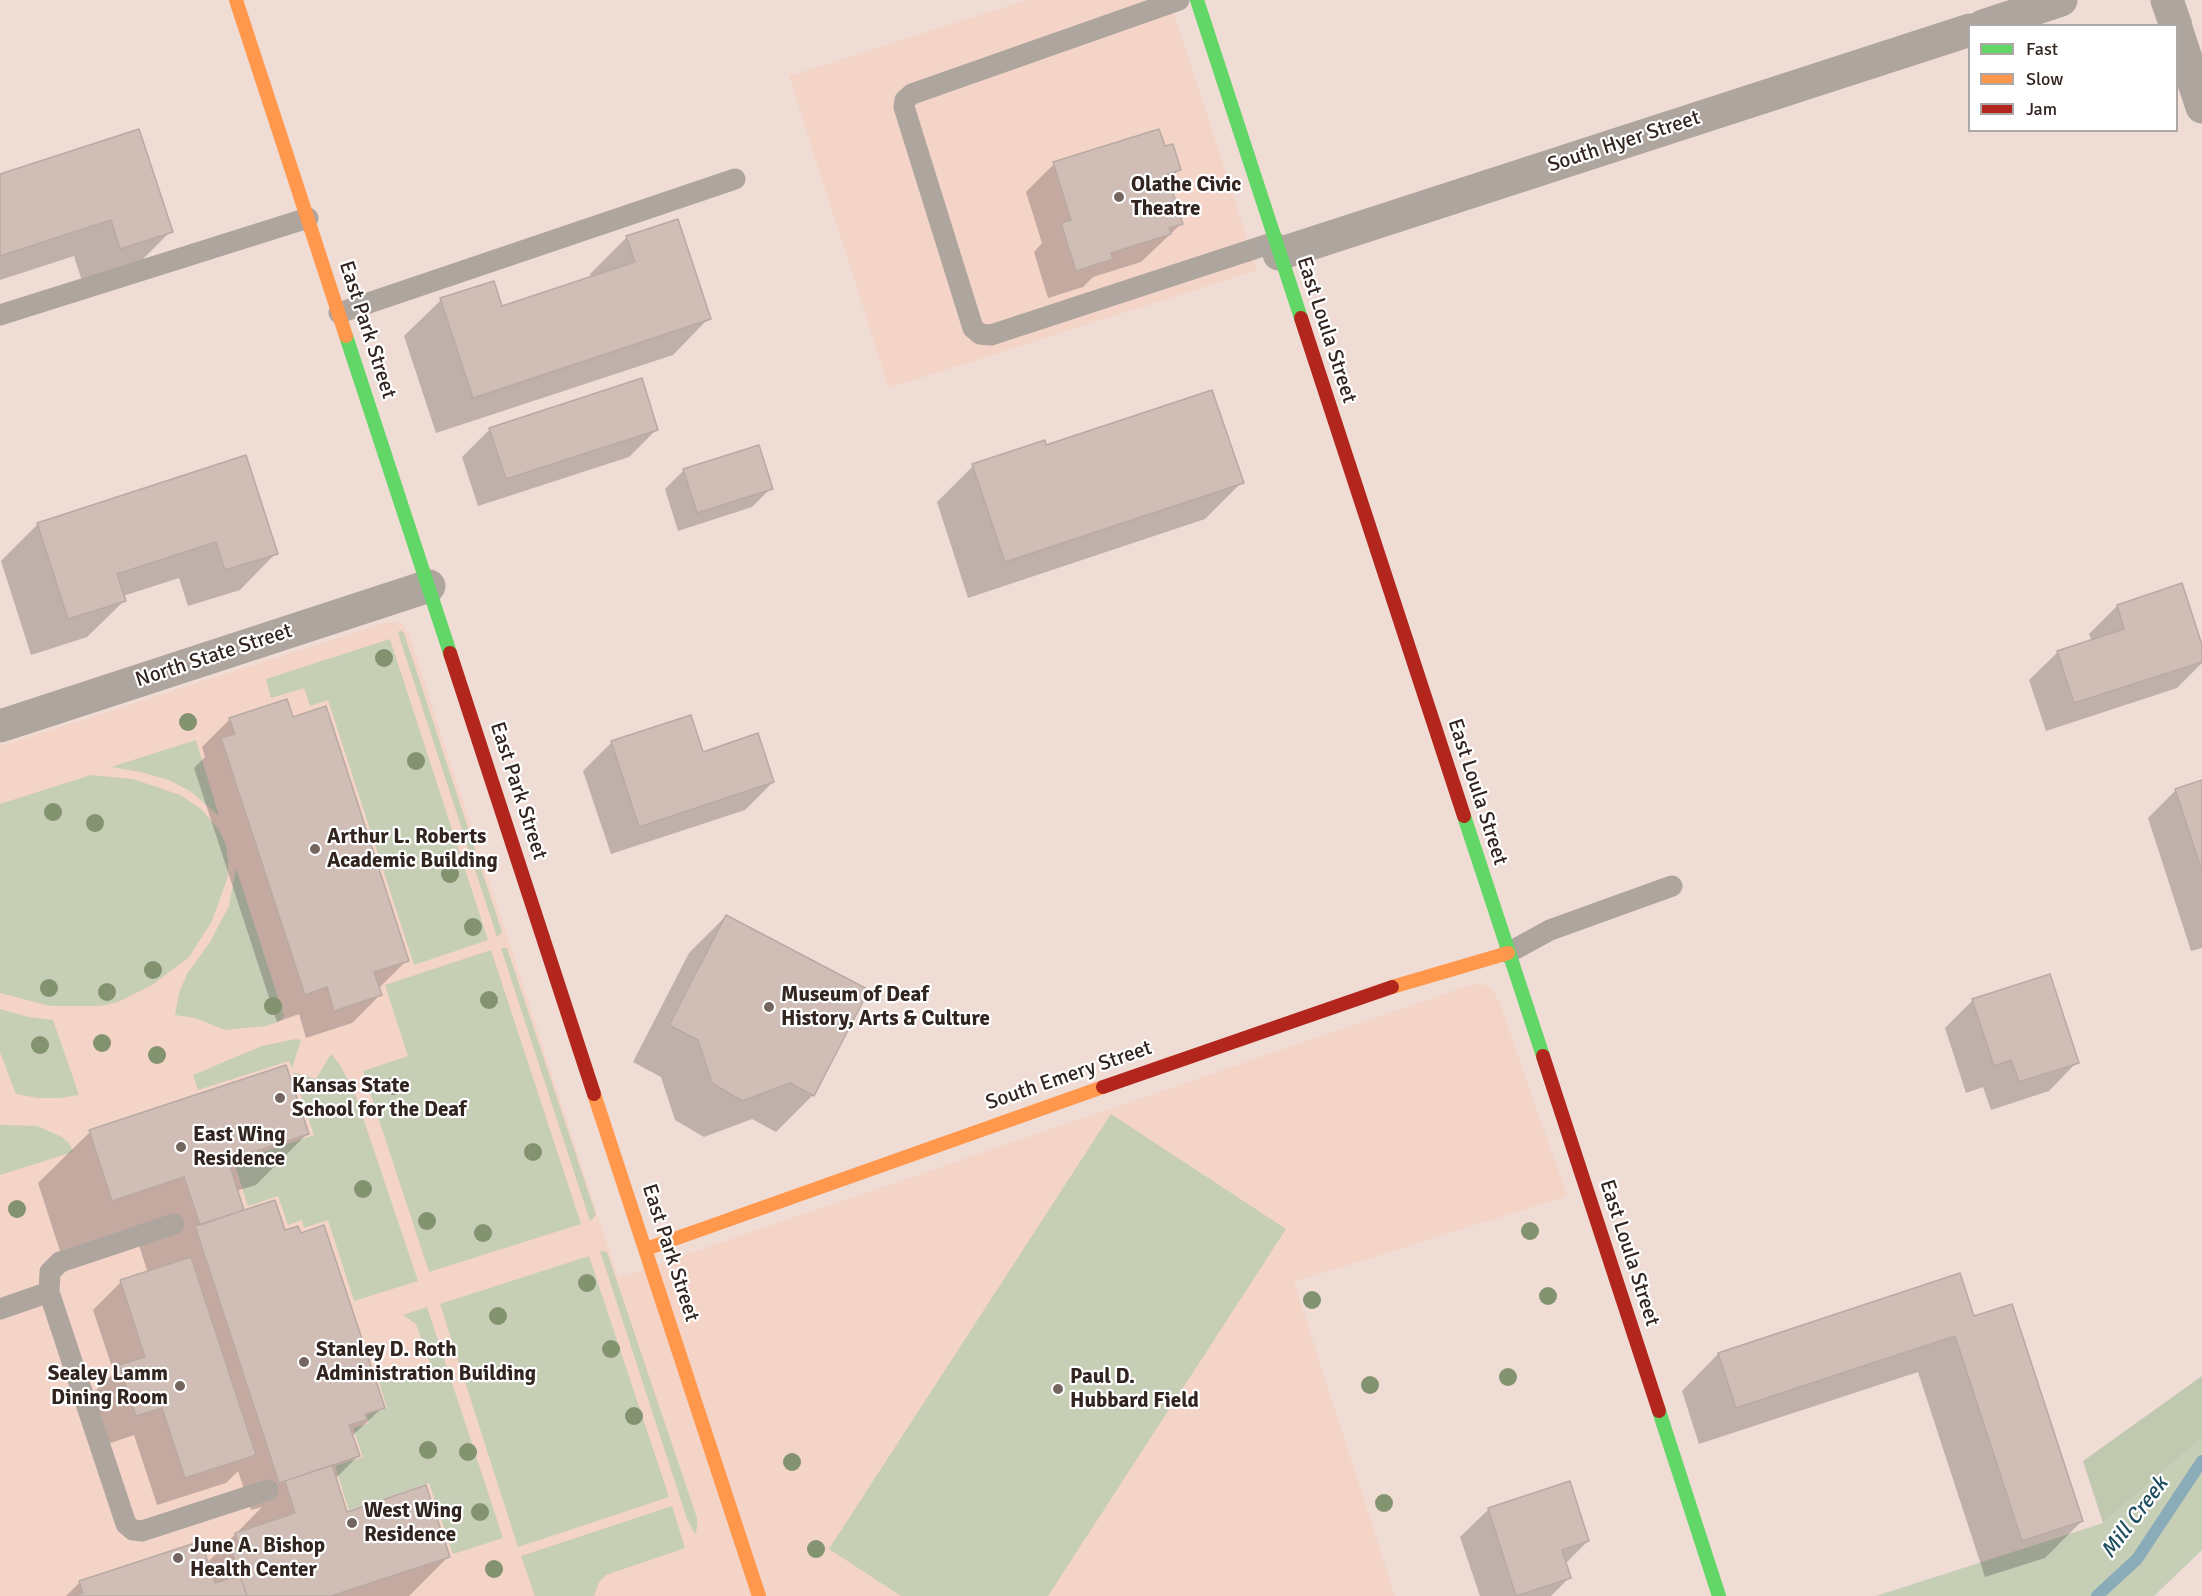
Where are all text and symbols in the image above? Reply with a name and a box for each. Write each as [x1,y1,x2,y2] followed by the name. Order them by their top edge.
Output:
[1968,24,2178,132] legend
[2026,38,2058,60] text: Fast
[2026,68,2063,90] text: Slow
[2026,98,2057,120] text: Jam
[1545,105,1703,179] street label: South Hyer Street
[1131,172,1241,222] place label: Olathe Civic Theatre
[1112,190,1126,204] marker: Olathe Civic Theatre
[1290,254,1362,406] street label: East Loula Street
[333,258,401,402] street label: East Park Street
[133,619,295,693] street label: North State Street
[1441,716,1513,868] street label: East Loula Street
[484,719,552,863] street label: East Park Street
[327,824,498,874] place label: Arthur L. Roberts Academic Building
[308,842,322,856] marker: Arthur L. Roberts Academic Building
[781,982,990,1032] place label: Museum of Deaf History, Arts & Culture
[762,1000,776,1014] marker: Museum of Deaf History, Arts & Culture
[983,1036,1155,1116] street label: South Emery Street
[292,1073,467,1123] place label: Kansas State School for the Deaf
[273,1091,287,1105] marker: Kansas State School for the Deaf
[193,1122,285,1172] place label: East Wing Residence
[174,1140,188,1154] marker: East Wing Residence
[1593,1177,1665,1329] street label: East Loula Street
[636,1181,704,1325] street label: East Park Street
[316,1337,536,1387] place label: Stanley D. Roth Administration Building
[297,1355,311,1369] marker: Stanley D. Roth Administration Building
[48,1361,168,1411] place label: Sealey Lamm Dining Room
[1070,1364,1199,1414] place label: Paul D. Hubbard Field
[173,1379,187,1393] marker: Sealey Lamm Dining Room
[1051,1382,1065,1396] marker: Paul D. Hubbard Field
[2096,1472,2174,1564] water label: Mill Creek
[364,1498,462,1548] place label: West Wing Residence
[345,1516,359,1530] marker: West Wing Residence
[190,1533,325,1583] place label: June A. Bishop Health Center
[171,1551,185,1565] marker: June A. Bishop Health Center

